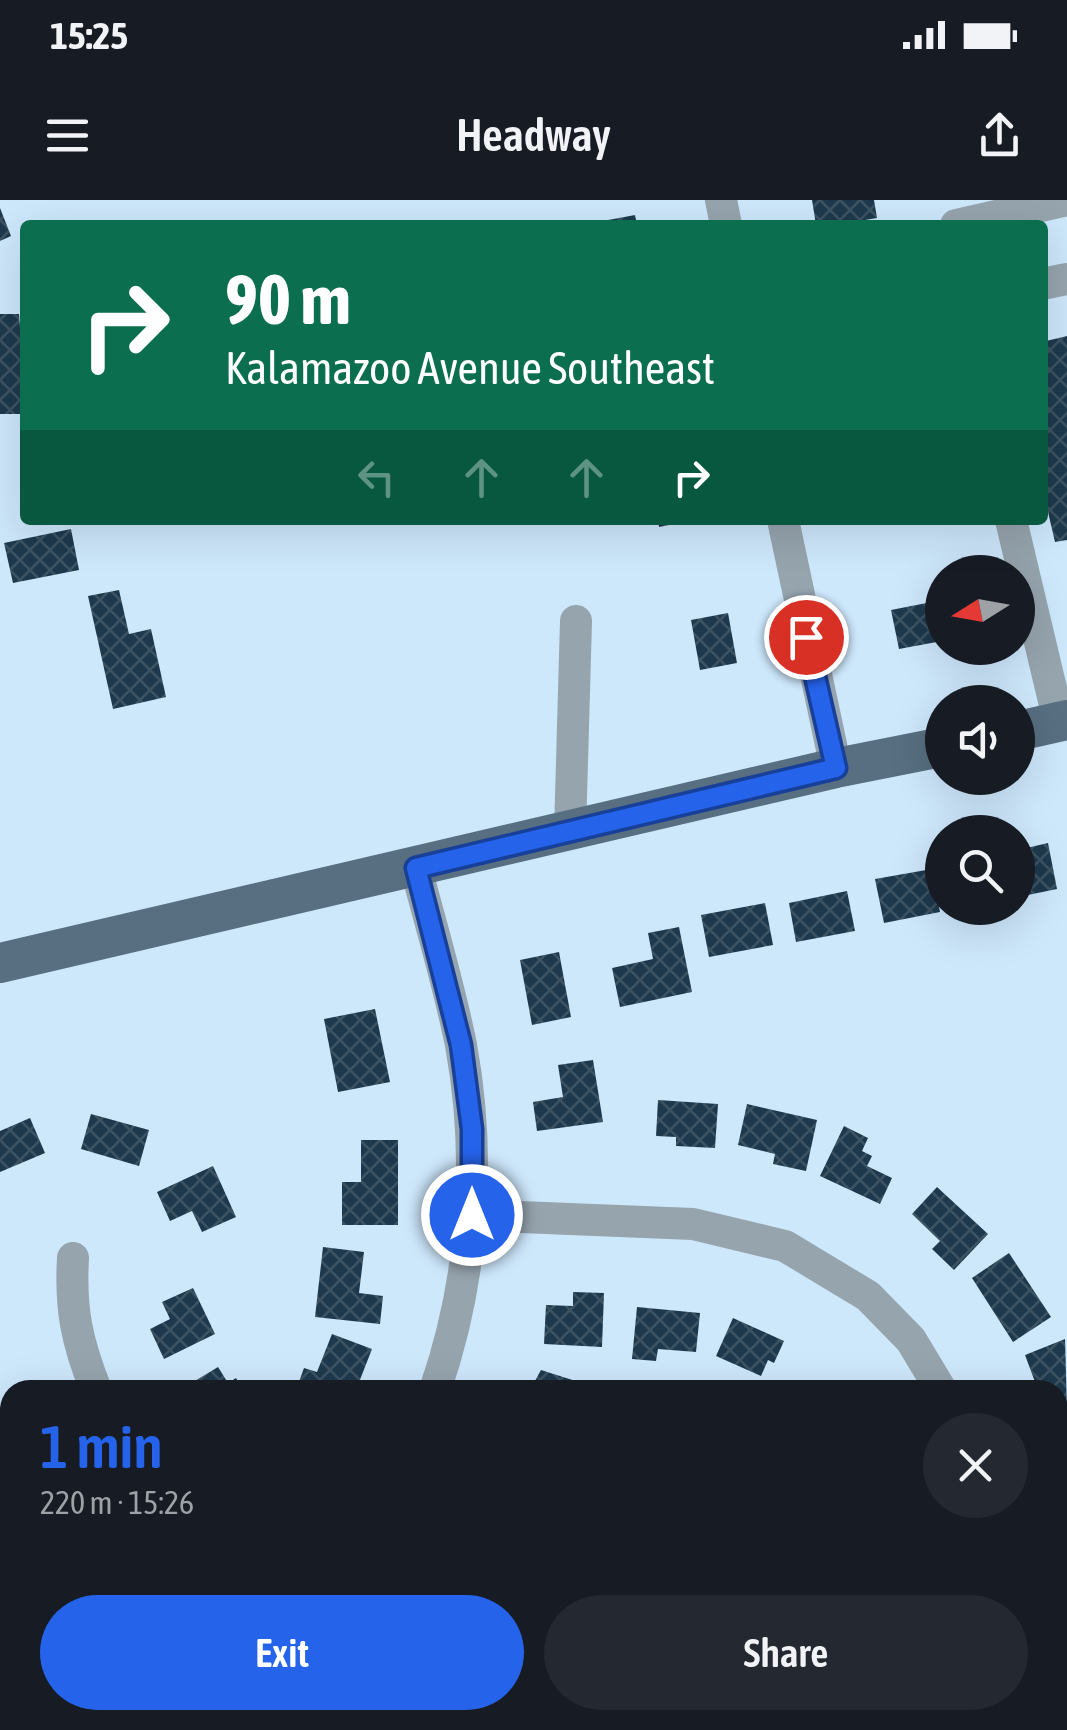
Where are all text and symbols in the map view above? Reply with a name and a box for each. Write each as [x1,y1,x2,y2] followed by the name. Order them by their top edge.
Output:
[50,14,128,57] text: 15:25
[40,108,95,163] icon: menu
[972,108,1027,163] icon: share
[456,109,611,161] text: Headway
[225,259,351,339] text: 90 m
[60,260,190,390] icon: right
[225,342,715,394] text: Kalamazoo Avenue Southeast
[349,450,404,505] icon: left
[454,450,509,505] icon: ahead
[559,450,614,505] icon: ahead
[664,450,719,505] icon: right
[925,555,1035,665] north arrow
[925,555,1035,925] map controls
[764,595,849,680] pin
[779,610,834,665] icon: arrive
[925,685,1035,795] button: sound
[925,815,1035,925] button: search
[420,1163,524,1267] position arrow
[40,1412,163,1481] text: 1 min
[923,1413,1028,1518] button: close
[40,1484,194,1521] text: 220 m · 15:26
[40,1595,524,1710] button: Exit
[544,1595,1028,1710] button: Share

